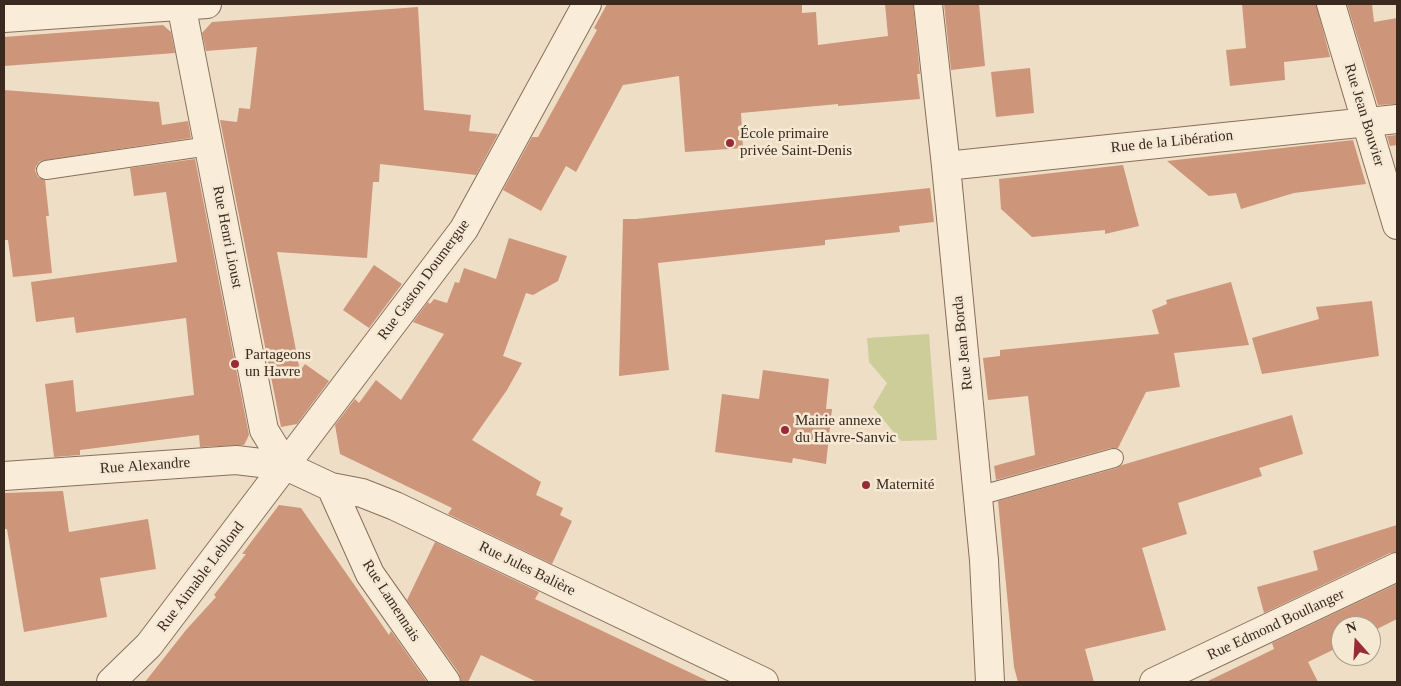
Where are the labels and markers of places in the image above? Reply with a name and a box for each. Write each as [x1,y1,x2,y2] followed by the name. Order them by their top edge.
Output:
[740,125,852,160] place label: École primaire privée Saint-Denis
[724,137,736,149] marker: École primaire privée Saint-Denis
[245,346,311,381] place label: Partageons un Havre
[229,358,241,370] marker: Partageons un Havre
[795,412,896,447] place label: Mairie annexe du Havre-Sanvic
[779,424,791,436] marker: Mairie annexe du Havre-Sanvic
[876,476,934,494] place label: Maternité
[860,479,872,491] marker: Maternité

